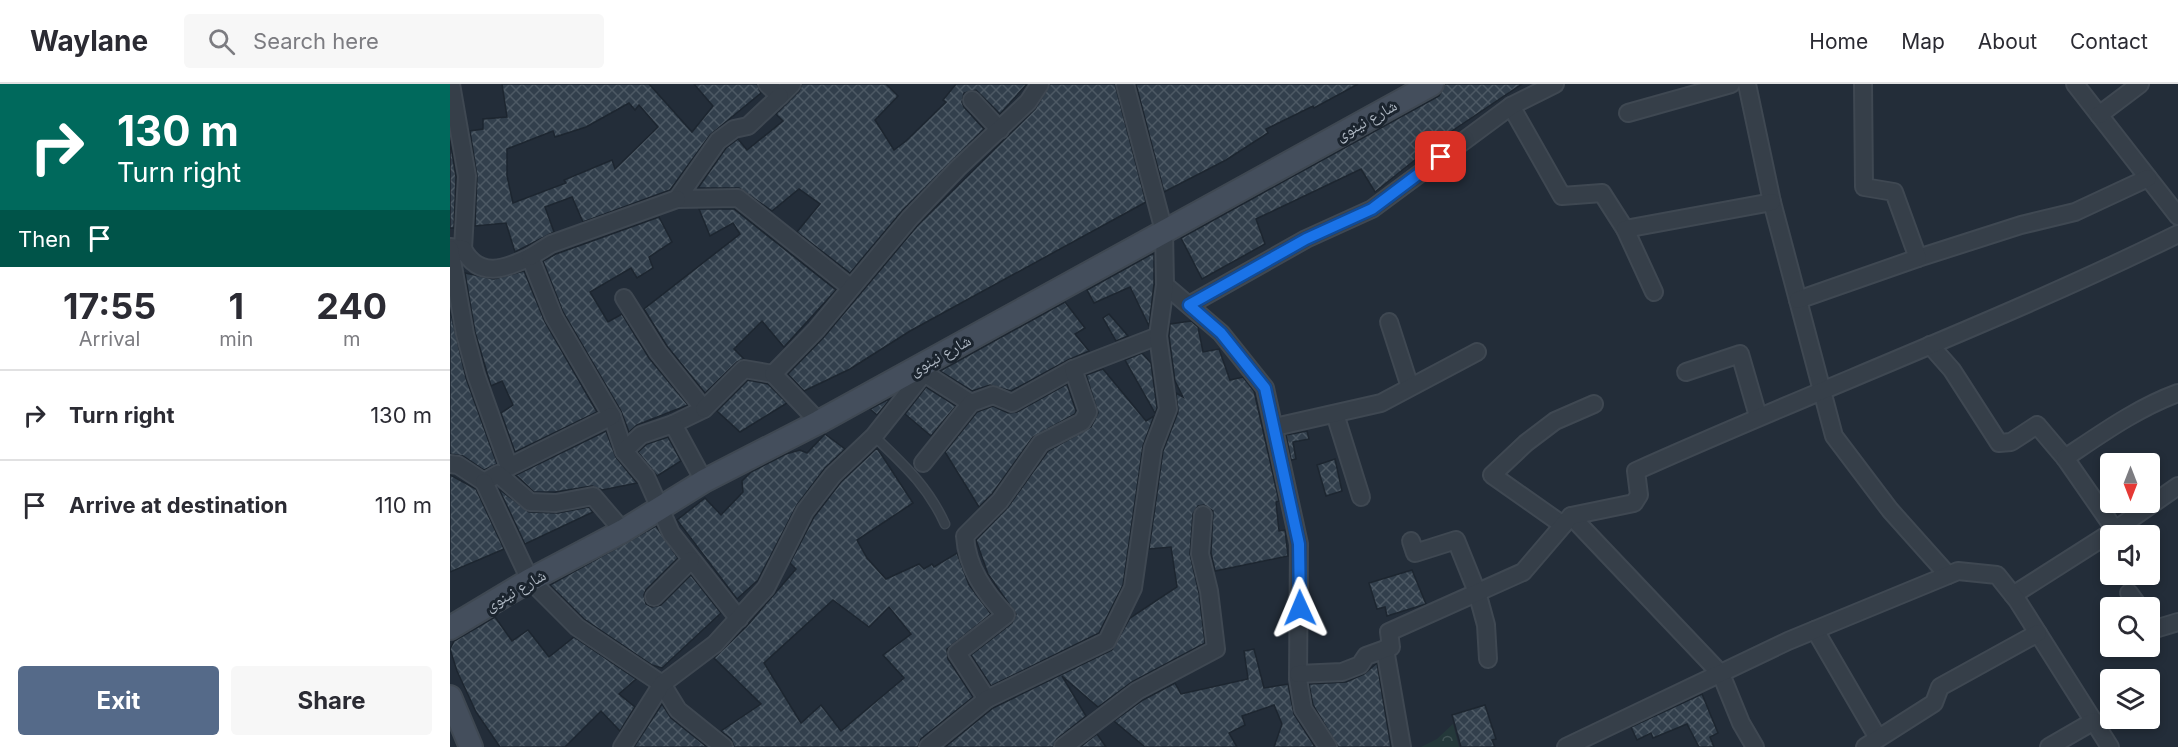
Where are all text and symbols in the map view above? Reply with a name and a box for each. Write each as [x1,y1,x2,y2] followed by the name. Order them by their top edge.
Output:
[184,14,604,68] search box
[30,24,148,58] text: Waylane
[205,25,238,58] icon: search
[253,28,379,54] text: Search here
[1809,29,1868,54] text: Home
[1901,29,1945,54] text: Map
[1978,29,2037,54] text: About
[2070,29,2148,54] text: Contact
[1332,95,1401,146] street label: شارع نينوى
[117,105,239,156] text: 130 m
[18,108,96,186] icon: right
[1415,131,1466,182] pin
[1424,140,1457,173] icon: arrive
[117,156,241,189] text: Turn right
[83,222,116,255] icon: arrive
[18,226,71,252] text: Then
[63,284,156,328] text: 17:55
[229,284,244,328] text: 1
[316,284,387,328] text: 240
[79,327,140,351] text: Arrival
[219,327,253,351] text: min
[343,327,360,351] text: m
[906,330,975,381] street label: شارع نينوى
[18,399,51,432] icon: right
[69,402,175,428] text: Turn right
[370,402,432,428] text: 130 m
[2100,453,2160,513] north arrow
[2100,453,2160,729] map controls
[18,489,51,522] icon: arrive
[69,492,288,518] text: Arrive at destination
[375,492,432,518] text: 110 m
[2100,525,2160,585] button: sound
[481,565,550,616] street label: شارع نينوى
[1268,576,1332,640] position arrow
[2100,597,2160,657] button: search
[18,666,219,735] button: Exit
[231,666,432,735] button: Share
[2100,669,2160,729] button: layers

